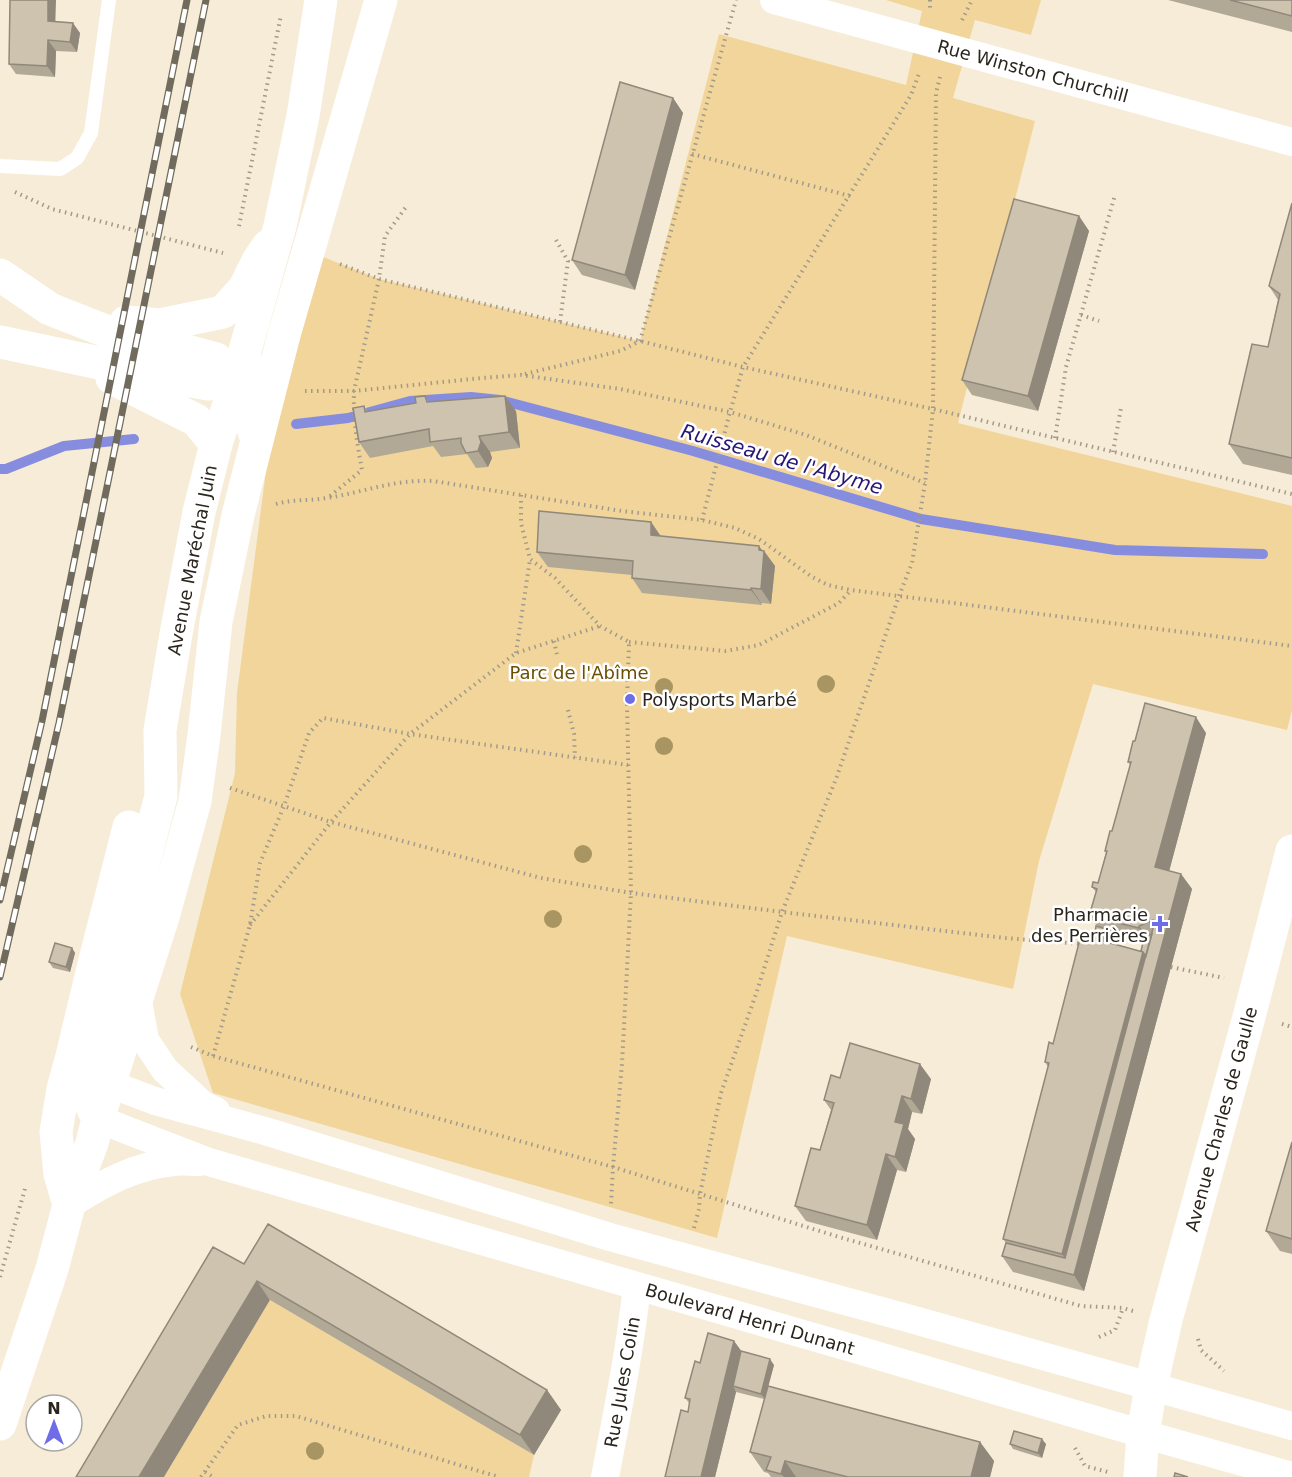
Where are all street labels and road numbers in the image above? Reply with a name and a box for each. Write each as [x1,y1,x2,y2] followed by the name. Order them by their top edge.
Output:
[935,35,1131,107] street label: Rue Winston Churchill
[163,463,221,657] street label: Avenue Maréchal Juin
[1181,1004,1261,1234] street label: Avenue Charles de Gaulle
[643,1279,857,1359] street label: Boulevard Henri Dunant
[600,1315,644,1449] street label: Rue Jules Colin

